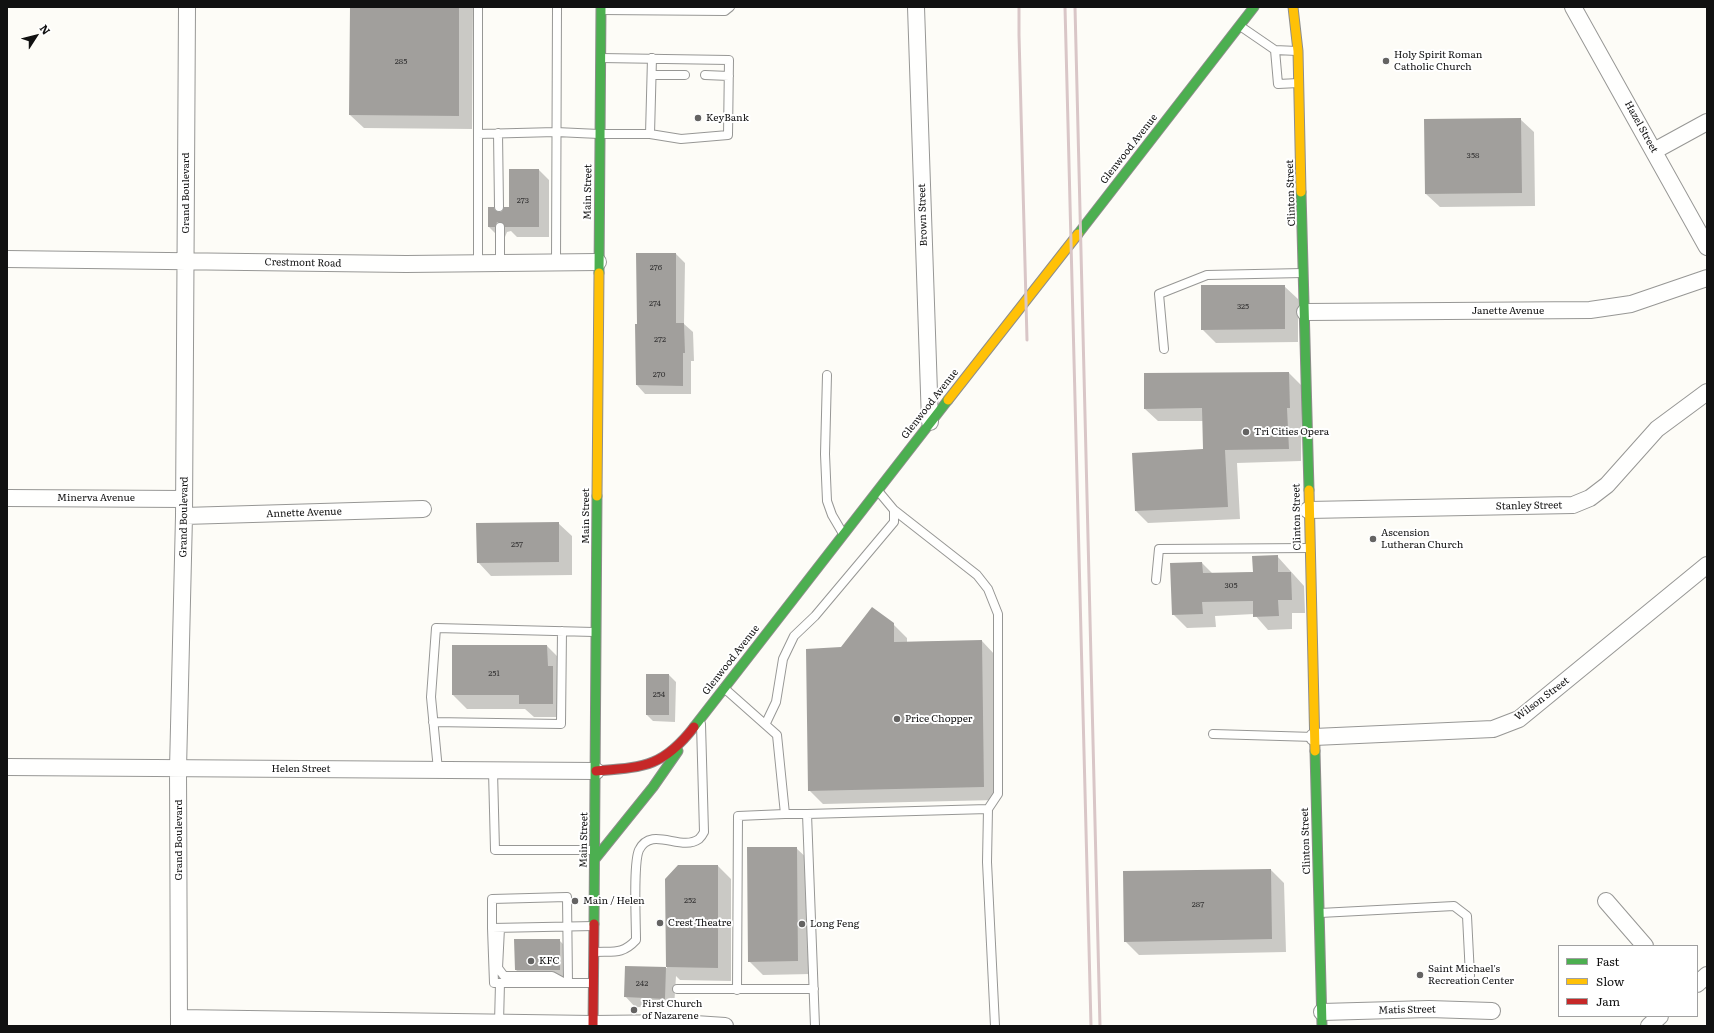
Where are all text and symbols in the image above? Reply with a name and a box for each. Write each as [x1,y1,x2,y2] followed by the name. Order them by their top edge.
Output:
[16,16,56,56] north arrow
[37,21,55,37] text: N
[1394,49,1482,72] place label: Holy Spirit Roman Catholic Church
[1381,56,1391,66] marker: Holy Spirit Roman Catholic Church
[395,57,407,67] house number: 285
[1622,99,1660,155] street label: Hazel Street
[706,112,749,124] place label: KeyBank
[1098,112,1160,186] street label: Glenwood Avenue
[693,113,703,123] marker: KeyBank
[1467,151,1479,161] house number: 358
[180,152,192,234] street label: Grand Boulevard
[1284,159,1298,227] street label: Clinton Street
[582,164,594,220] street label: Main Street
[916,183,930,247] street label: Brown Street
[517,196,529,206] house number: 273
[264,256,342,270] street label: Crestmont Road
[650,263,662,273] house number: 276
[649,299,661,309] house number: 274
[1237,302,1249,312] house number: 325
[1472,305,1544,317] street label: Janette Avenue
[654,335,666,345] house number: 272
[899,367,961,441] street label: Glenwood Avenue
[653,370,665,380] house number: 270
[1254,426,1329,438] place label: Tri Cities Opera
[1241,427,1251,437] marker: Tri Cities Opera
[177,476,191,558] street label: Grand Boulevard
[1290,483,1304,551] street label: Clinton Street
[580,488,592,544] street label: Main Street
[57,492,135,504] street label: Minerva Avenue
[1496,499,1562,513] street label: Stanley Street
[266,506,342,520] street label: Annette Avenue
[1381,527,1463,550] place label: Ascension Lutheran Church
[1368,534,1378,544] marker: Ascension Lutheran Church
[511,540,523,550] house number: 257
[1224,581,1238,591] house number: 305
[700,623,762,697] street label: Glenwood Avenue
[488,669,500,679] house number: 251
[1512,675,1572,723] street label: Wilson Street
[653,690,665,700] house number: 254
[905,713,972,725] place label: Price Chopper
[892,714,902,724] marker: Price Chopper
[272,763,330,775] street label: Helen Street
[173,799,185,881] street label: Grand Boulevard
[1299,807,1313,875] street label: Clinton Street
[578,812,590,868] street label: Main Street
[583,895,645,907] place label: Main / Helen
[570,896,580,906] marker: Main / Helen
[684,896,696,906] house number: 252
[1192,900,1204,910] house number: 287
[668,917,731,929] place label: Crest Theatre
[655,918,665,928] marker: Crest Theatre
[810,918,859,930] place label: Long Feng
[797,919,807,929] marker: Long Feng
[1558,945,1698,1017] legend
[1596,952,1619,970] text: Fast
[539,955,560,967] place label: KFC
[526,956,536,966] marker: KFC
[1428,963,1514,986] place label: Saint Michael's Recreation Center
[1415,970,1425,980] marker: Saint Michael's Recreation Center
[1596,972,1624,990] text: Slow
[636,979,648,989] house number: 242
[1596,992,1620,1010] text: Jam
[642,998,702,1022] place label: First Church of Nazarene
[1378,1003,1436,1017] street label: Matis Street
[629,1005,639,1015] marker: First Church of Nazarene

